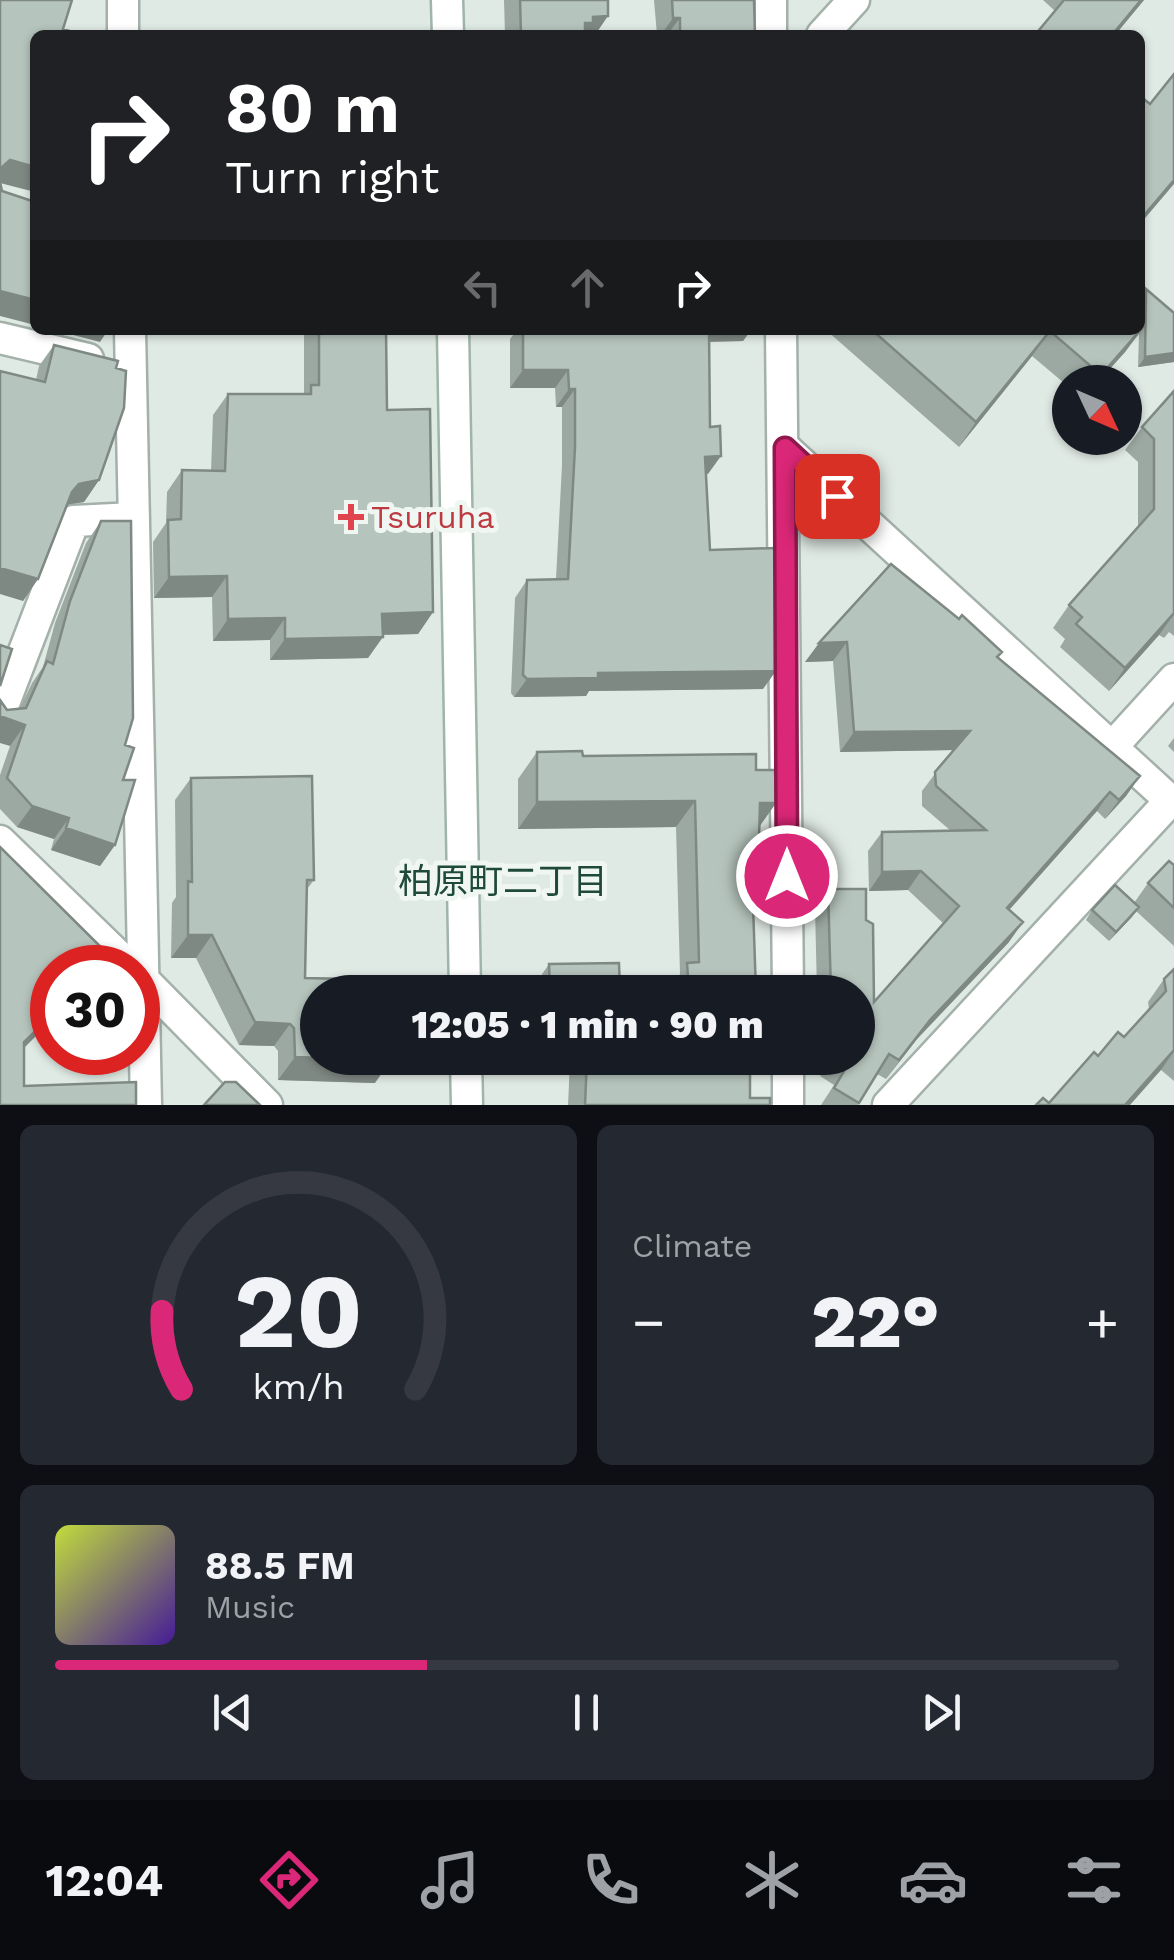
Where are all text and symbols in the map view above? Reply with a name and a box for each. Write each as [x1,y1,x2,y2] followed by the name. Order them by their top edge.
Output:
[225,67,400,149] text: 80 m
[60,70,190,200] icon: right
[225,151,439,204] text: Turn right
[455,260,510,315] icon: left
[560,260,615,315] icon: ahead
[665,260,720,315] icon: right
[1052,365,1142,455] north arrow
[1052,365,1142,455] map controls
[795,454,880,539] pin
[810,469,865,524] icon: arrive
[371,498,495,536] place label: Tsuruha
[340,506,362,528] marker: Tsuruha
[735,824,839,928] position arrow
[398,860,608,902] district label: 柏原町二丁目
[30,945,160,1075] speed limit sign: 30
[411,1003,764,1047] text: 12:05 · 1 min · 90 m
[632,1227,752,1265] text: Climate
[234,1250,363,1372] text: 20
[811,1277,940,1365] text: 22°
[632,1290,665,1354] text: −
[1086,1290,1119,1354] text: +
[252,1366,345,1408] text: km/h
[205,1544,355,1588] text: 88.5 FM
[205,1588,295,1626] text: Music
[205,1685,260,1740] icon: previous
[559,1685,614,1740] icon: pause
[914,1685,969,1740] icon: next
[254,1845,324,1915] icon: directions
[415,1845,485,1915] icon: music
[576,1845,646,1915] icon: phone
[737,1845,807,1915] icon: climate
[898,1845,968,1915] icon: car
[1059,1845,1129,1915] icon: filters
[45,1854,163,1907] text: 12:04

